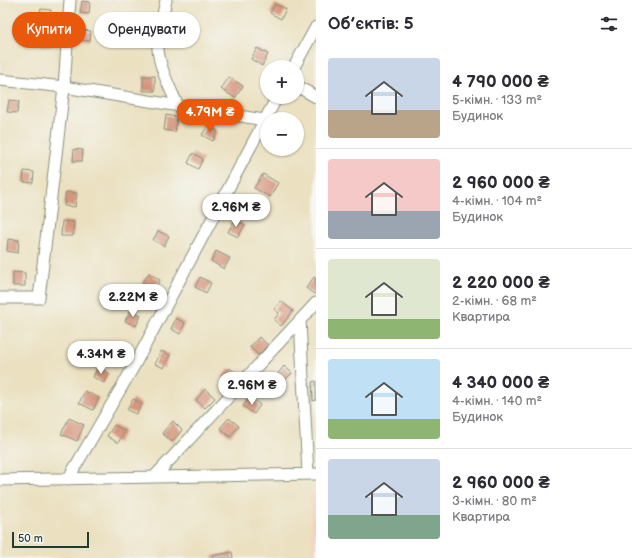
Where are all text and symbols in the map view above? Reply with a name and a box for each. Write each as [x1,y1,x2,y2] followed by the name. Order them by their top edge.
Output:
[12,12,86,48] chip: Купити
[94,12,200,48] chip: Орендувати
[598,13,620,35] icon: filters
[328,14,413,34] text: Об’єктів: 5
[260,60,304,156] map controls
[260,60,304,104] button: +
[452,72,549,92] text: 4 790 000 ₴
[360,74,408,122] icon: home
[452,92,542,108] text: 5-кімн. · 133 m²
[173,99,247,133] pin: 4.79M ₴
[186,104,234,120] text: 4.79M ₴
[452,108,503,124] text: Будинок
[260,112,304,156] button: −
[452,173,550,193] text: 2 960 000 ₴
[360,175,408,223] icon: home
[452,193,542,209] text: 4-кімн. · 104 m²
[199,194,273,228] pin: 2.96M ₴
[211,199,261,215] text: 2.96M ₴
[452,209,503,225] text: Будинок
[452,273,550,293] text: 2 220 000 ₴
[360,275,408,323] icon: home
[96,284,170,318] pin: 2.22M ₴
[108,289,158,305] text: 2.22M ₴
[452,293,537,309] text: 2-кімн. · 68 m²
[452,309,510,325] text: Квартира
[64,341,138,375] pin: 4.34M ₴
[76,346,126,362] text: 4.34M ₴
[215,372,289,406] pin: 2.96M ₴
[452,373,549,393] text: 4 340 000 ₴
[360,375,408,423] icon: home
[227,377,277,393] text: 2.96M ₴
[452,393,542,409] text: 4-кімн. · 140 m²
[452,409,503,425] text: Будинок
[452,473,550,493] text: 2 960 000 ₴
[360,475,408,523] icon: home
[452,493,537,509] text: 3-кімн. · 80 m²
[452,509,510,525] text: Квартира
[12,530,89,549] scale bar
[18,532,43,545] text: 50 m

